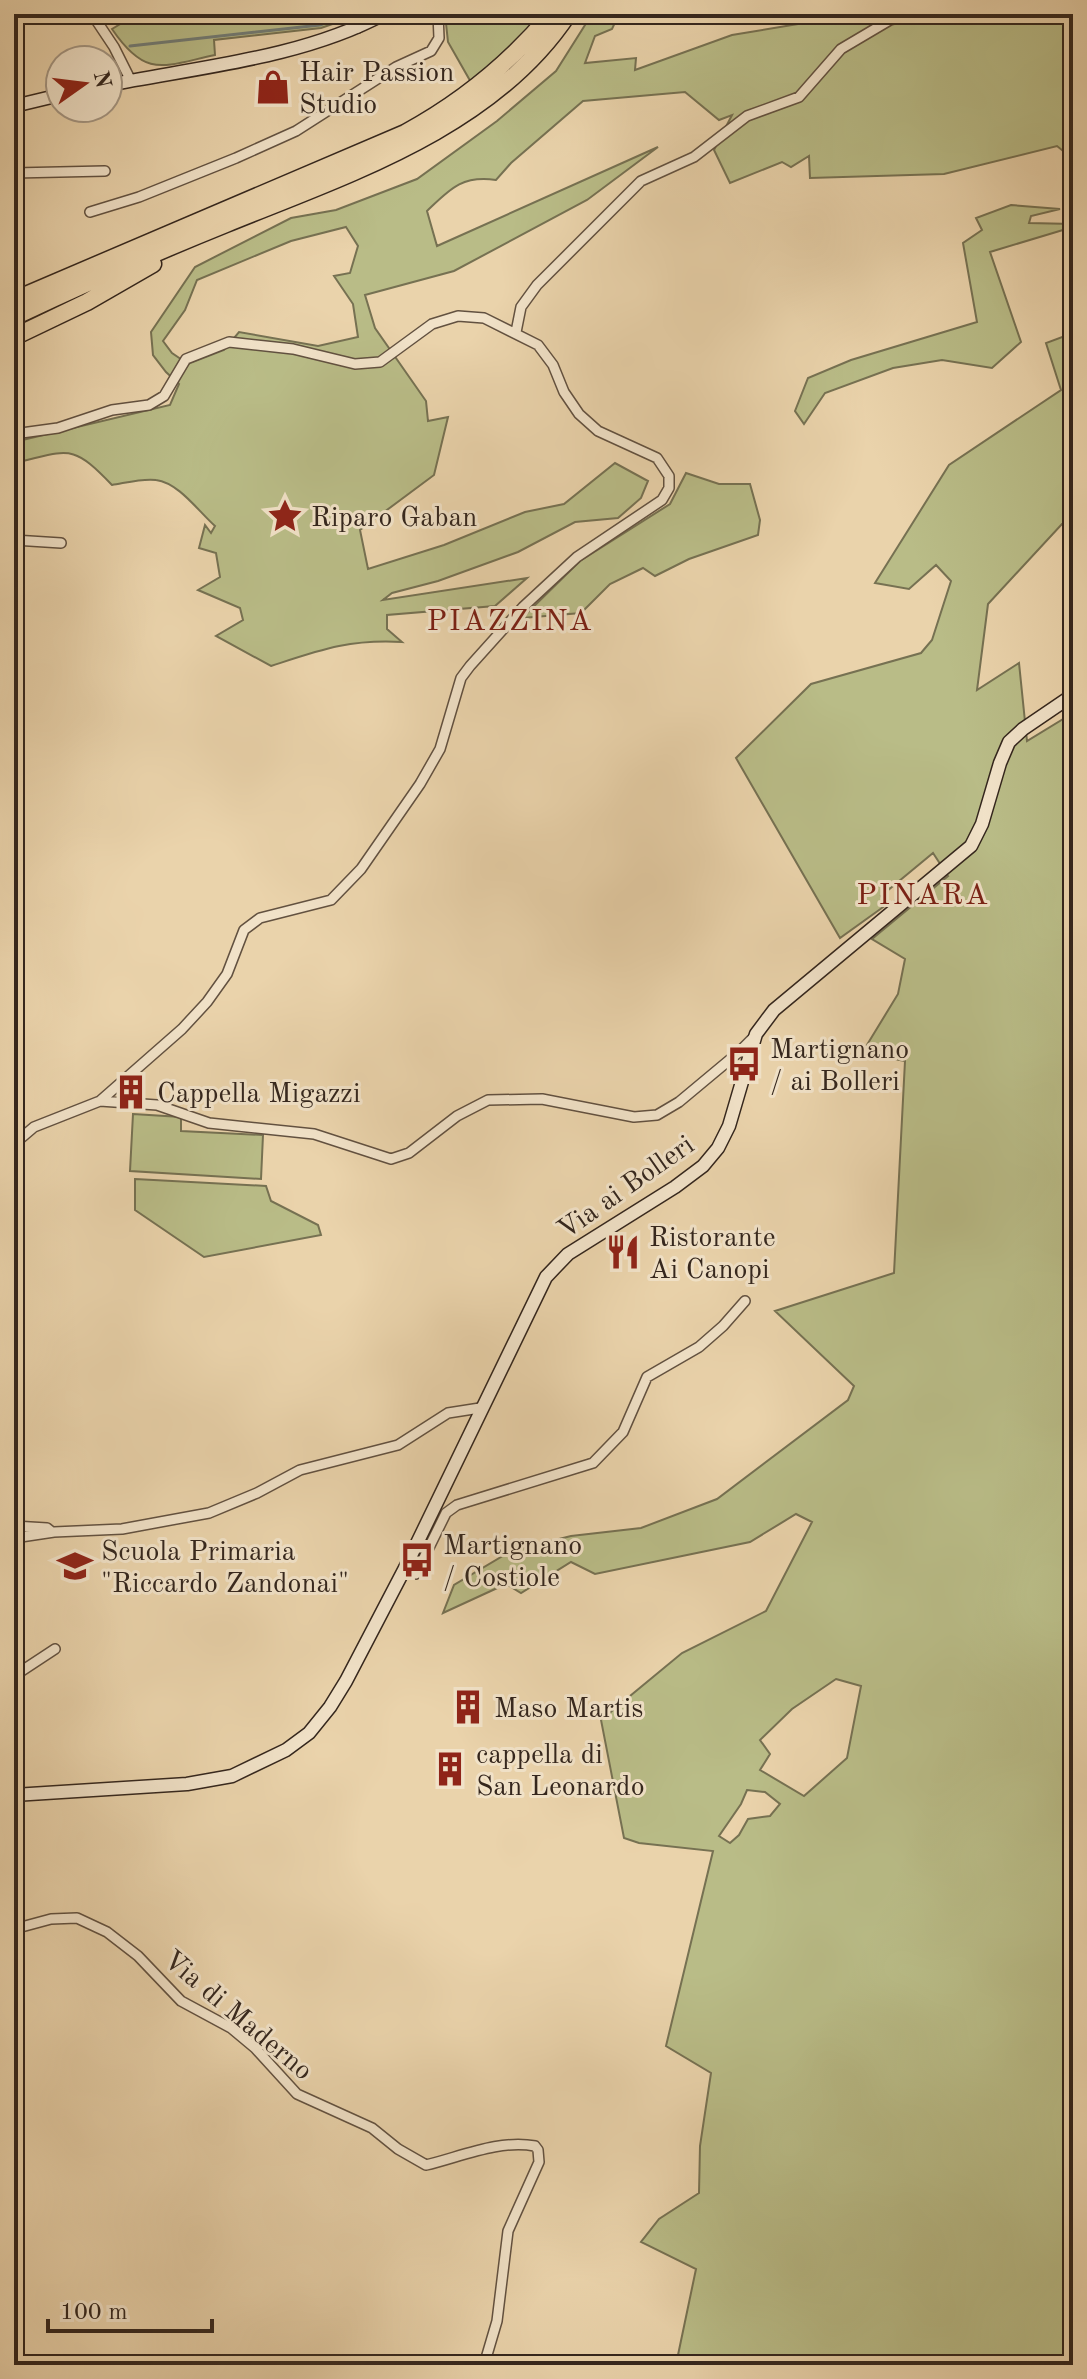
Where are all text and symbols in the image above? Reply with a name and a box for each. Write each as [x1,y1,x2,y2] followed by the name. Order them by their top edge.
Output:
[44,44,124,124] north arrow
[299,60,454,120] place label: Hair Passion Studio
[254,68,292,106] shop icon: Hair Passion Studio
[89,69,114,91] text: N
[266,497,304,535] place icon: Riparo Gaban
[311,505,477,533] place label: Riparo Gaban
[426,607,594,637] district label: PIAZZINA
[856,881,990,911] district label: PINARA
[770,1037,909,1097] place label: Martignano / ai Bolleri
[725,1045,763,1083] bus stop icon: Martignano / ai Bolleri
[112,1073,150,1111] building icon: Cappella Migazzi
[157,1081,360,1109] place label: Cappella Migazzi
[554,1131,700,1246] street label: Via ai Bolleri
[649,1225,776,1285] place label: Ristorante Ai Canopi
[604,1233,642,1271] restaurant icon: Ristorante Ai Canopi
[443,1533,582,1593] place label: Martignano / Costiole
[101,1539,349,1599] place label: Scuola Primaria "Riccardo Zandonai"
[398,1541,436,1579] bus stop icon: Martignano / Costiole
[56,1547,94,1585] school or university icon: Scuola Primaria "Riccardo Zandonai"
[449,1688,487,1726] building icon: Maso Martis
[494,1696,643,1724] place label: Maso Martis
[476,1742,645,1802] place label: cappella di San Leonardo
[431,1750,469,1788] building icon: cappella di San Leonardo
[157,1946,317,2086] street label: Via di Maderno
[48,2283,212,2333] scale bar
[60,2301,128,2325] text: 100 m

